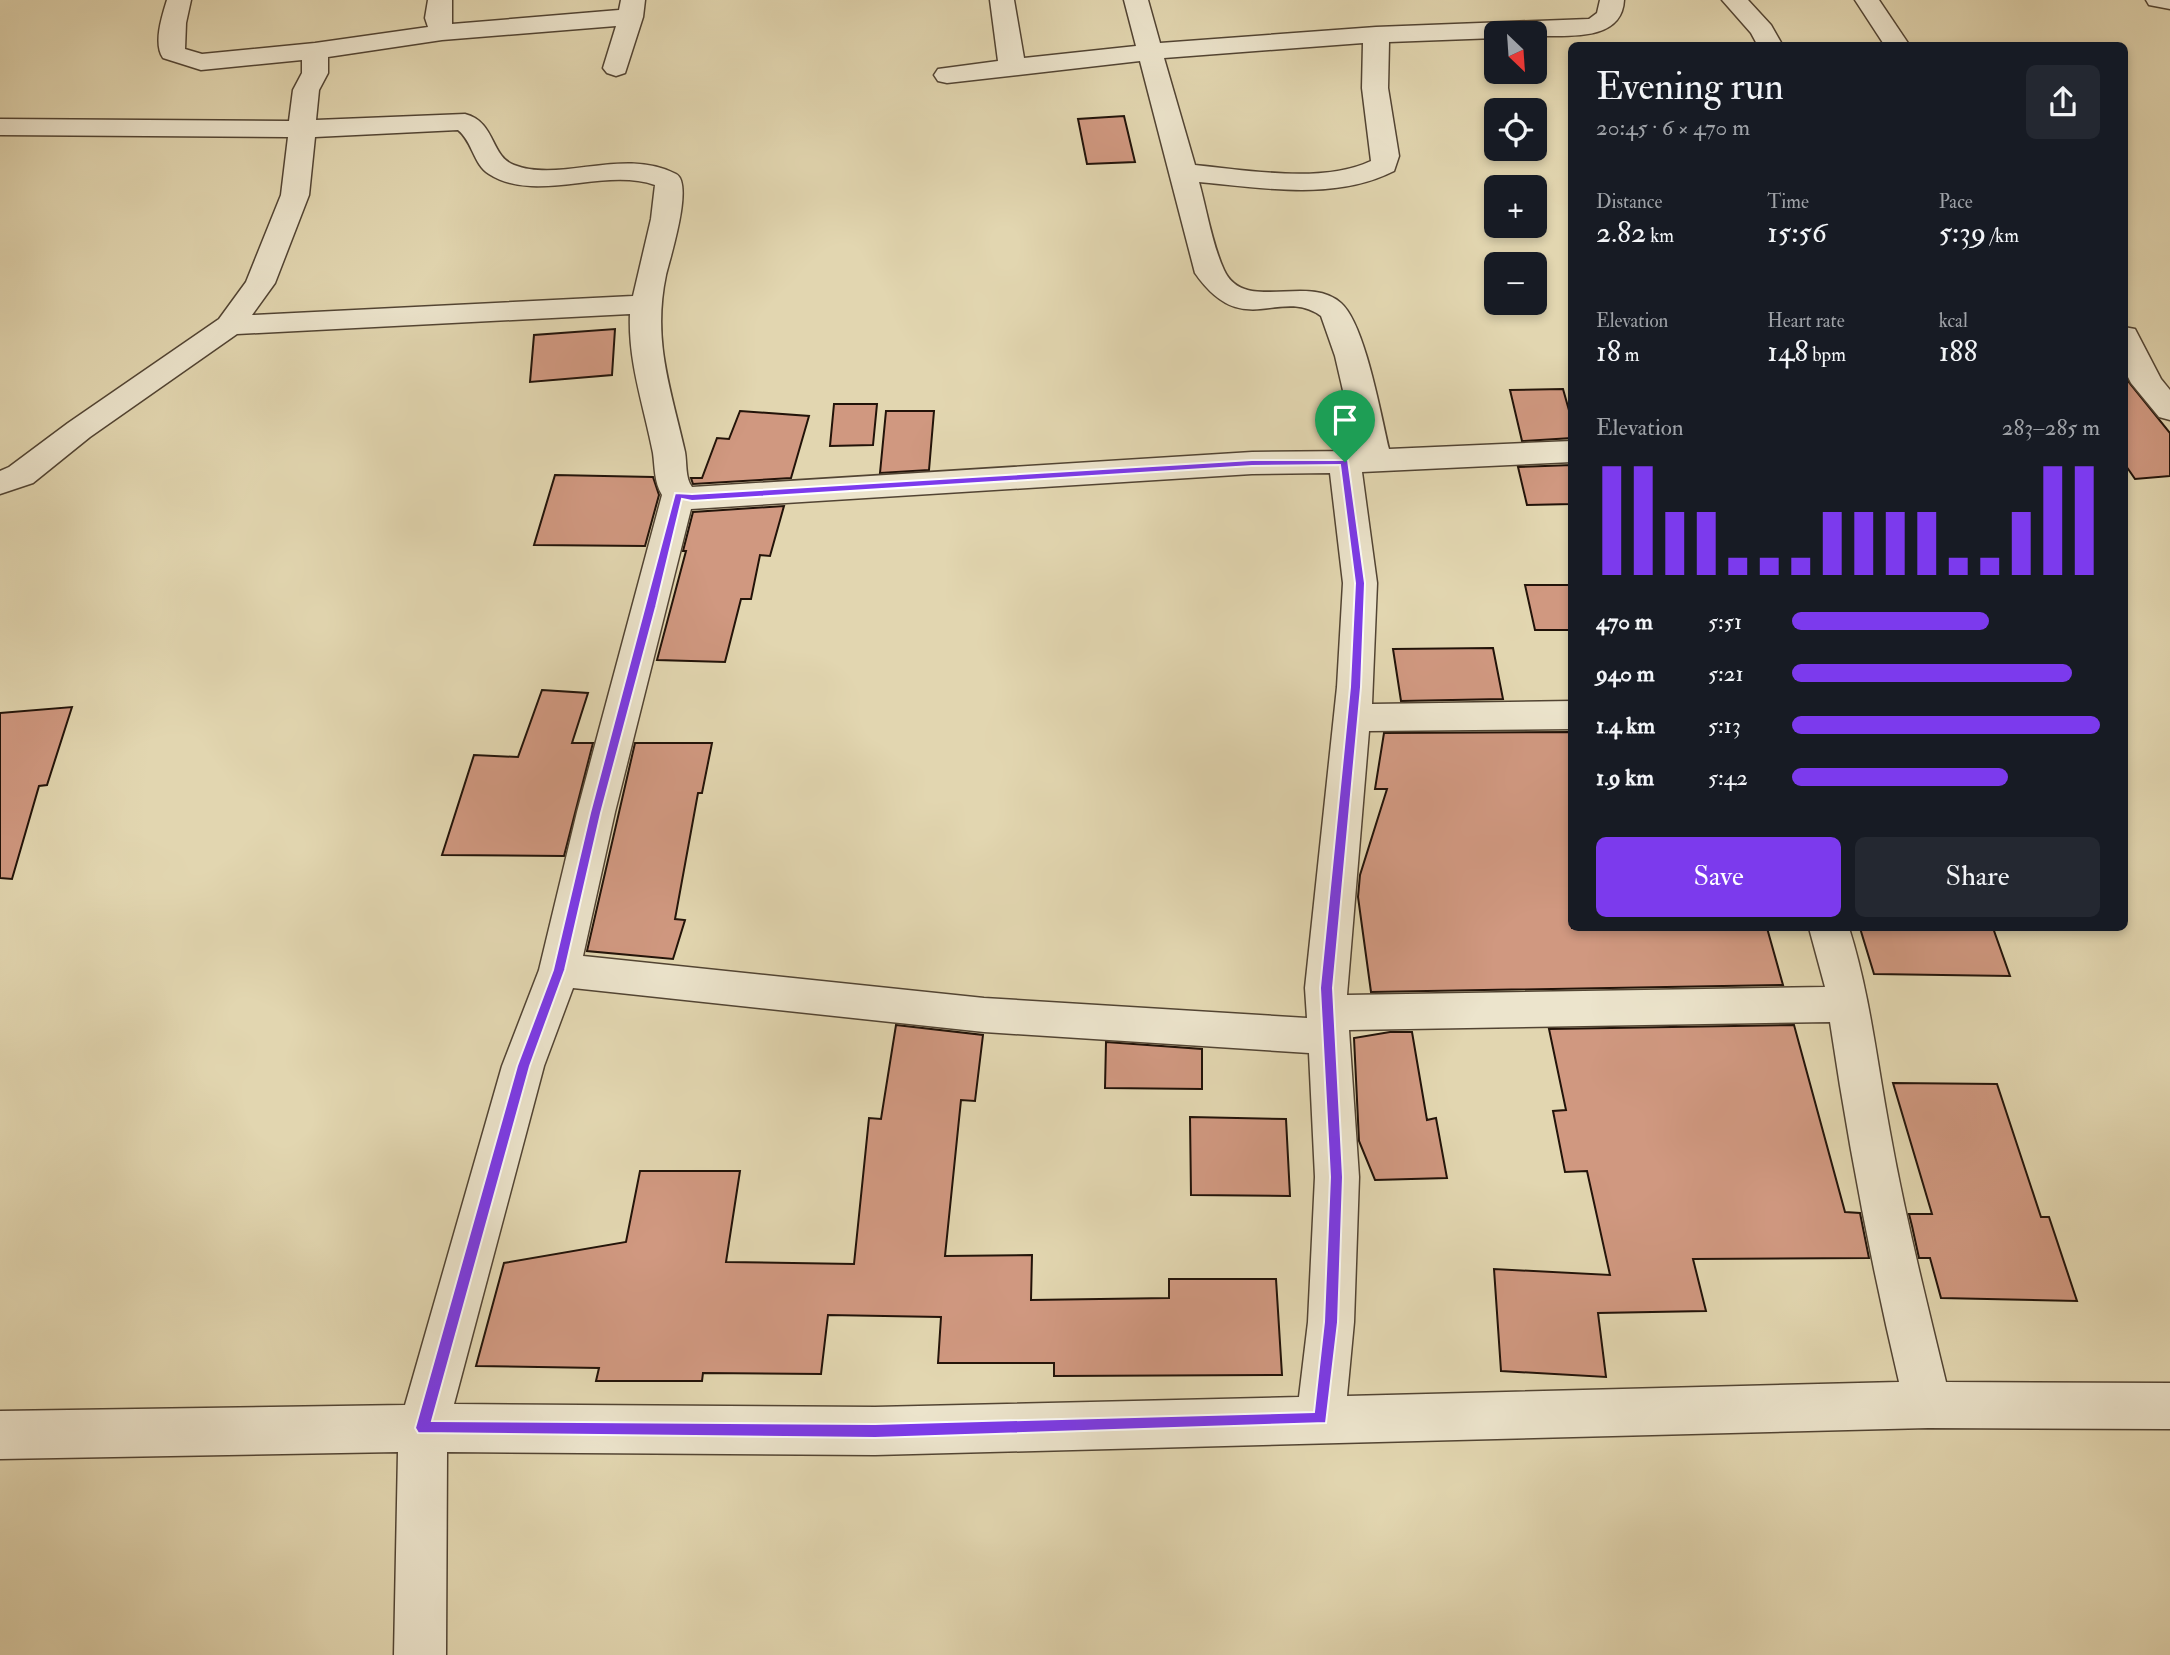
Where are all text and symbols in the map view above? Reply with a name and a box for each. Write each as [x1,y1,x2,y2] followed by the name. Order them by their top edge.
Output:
[1484,21,1547,84] north arrow
[1484,21,1547,315] map controls
[1596,63,1784,111] text: Evening run
[2026,65,2100,139] button: share
[1484,98,1547,161] button: locate
[1596,113,1750,142] text: 20:45 · 6 × 470 m
[1484,175,1547,238] button: +
[1596,190,1662,214] text: Distance
[1767,190,1809,214] text: Time
[1939,190,1973,214] text: Pace
[1596,214,1646,251] text: 2.82
[1767,214,1827,251] text: 15:56
[1939,214,1986,251] text: 5:39
[1646,224,1674,248] text: km
[1986,224,2019,248] text: /km
[1484,252,1547,315] button: −
[1596,309,1668,333] text: Elevation
[1767,309,1845,333] text: Heart rate
[1939,309,1968,333] text: kcal
[1596,333,1621,370] text: 18
[1767,333,1808,370] text: 148
[1939,333,1978,370] text: 188
[1621,343,1640,367] text: m
[1808,343,1846,367] text: bpm
[1315,390,1375,462] pin
[1326,401,1364,439] icon: arrive
[1596,413,1684,442] text: Elevation
[2002,413,2100,442] text: 283–285 m
[1596,607,1653,636] text: 470 m
[1708,607,1742,636] text: 5:51
[1596,659,1655,688] text: 940 m
[1708,659,1744,688] text: 5:21
[1596,711,1655,740] text: 1.4 km
[1708,711,1741,740] text: 5:13
[1596,763,1654,792] text: 1.9 km
[1708,763,1748,792] text: 5:42
[1596,837,1841,917] button: Save
[1855,837,2100,917] button: Share

